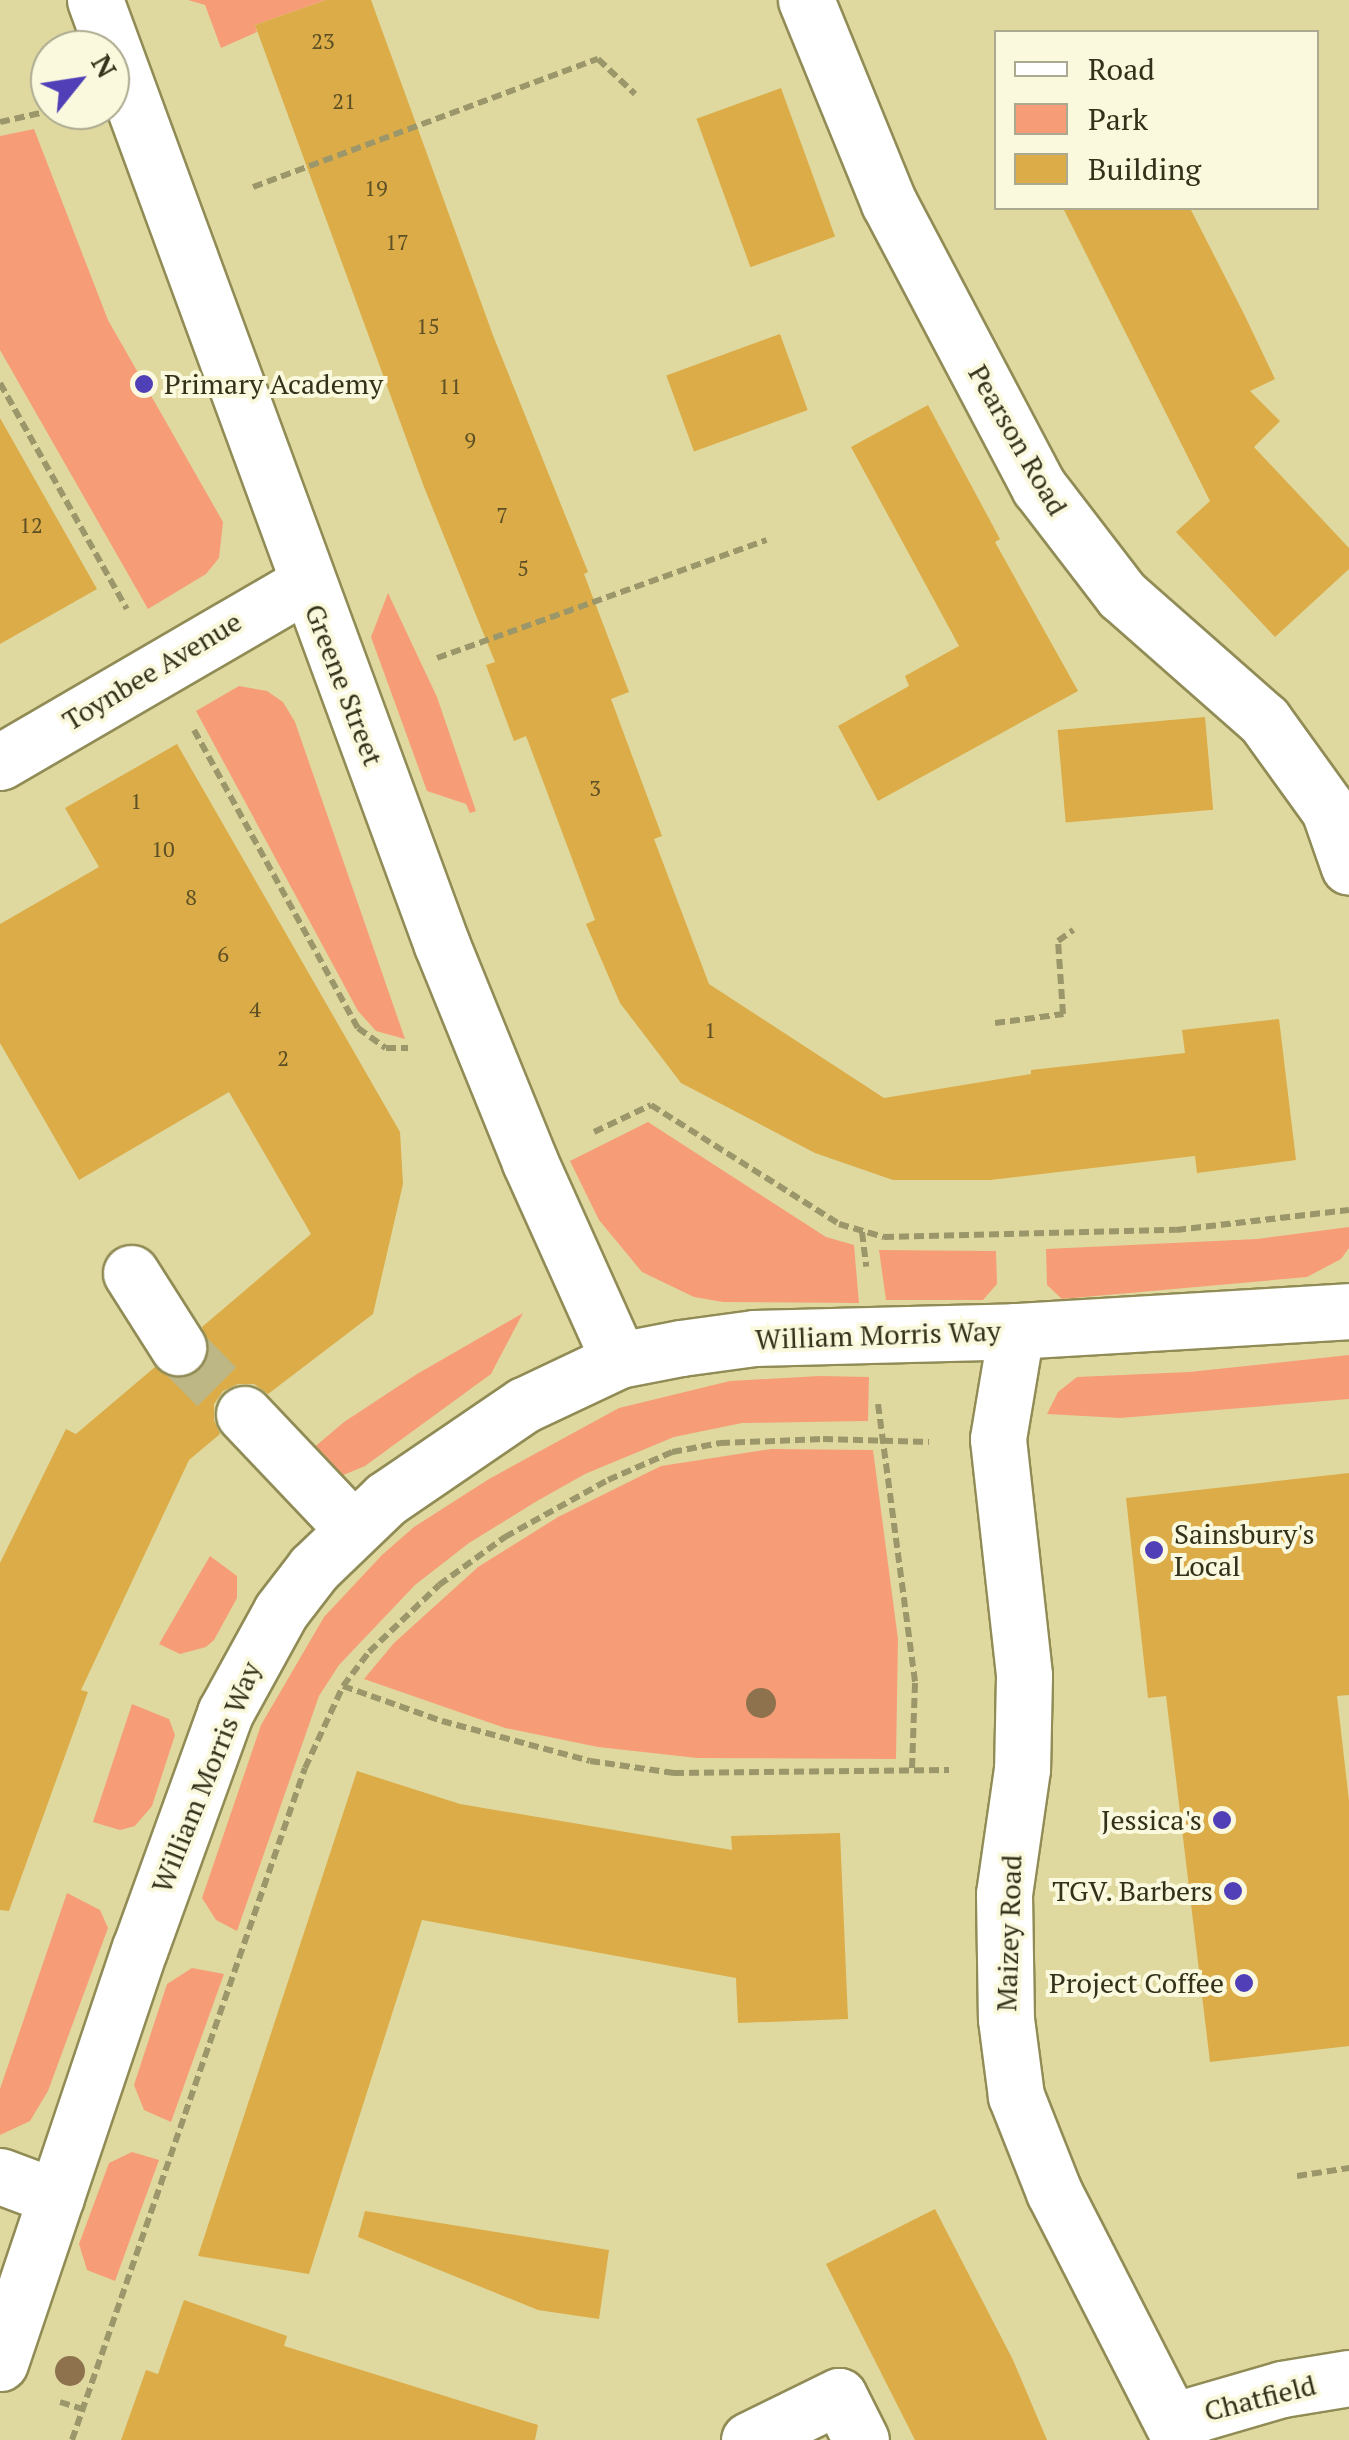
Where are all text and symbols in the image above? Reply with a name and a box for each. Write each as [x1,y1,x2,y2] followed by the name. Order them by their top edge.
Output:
[311,28,335,54] house number: 23
[30,30,130,130] north arrow
[994,30,1319,210] legend
[83,47,126,84] text: N
[1088,49,1155,89] text: Road
[332,88,356,114] house number: 21
[1088,99,1148,139] text: Park
[1088,149,1201,189] text: Building
[364,175,388,201] house number: 19
[385,229,409,255] house number: 17
[416,313,440,339] house number: 15
[961,359,1075,521] street label: Pearson Road
[164,367,384,401] place label: Primary Academy
[133,373,155,395] marker: Primary Academy
[438,373,462,399] house number: 11
[464,427,476,453] house number: 9
[496,502,508,528] house number: 7
[19,512,43,538] house number: 12
[517,555,529,581] house number: 5
[298,599,390,771] street label: Greene Street
[56,604,248,738] street label: Toynbee Avenue
[589,775,601,801] house number: 3
[130,788,142,814] house number: 1
[151,836,175,862] house number: 10
[185,884,197,910] house number: 8
[217,941,229,967] house number: 6
[249,996,261,1022] house number: 4
[704,1017,716,1043] house number: 1
[277,1045,289,1071] house number: 2
[754,1314,1002,1356] street label: William Morris Way
[1174,1517,1315,1583] place label: Sainsbury's Local
[1143,1539,1165,1561] marker: Sainsbury's Local
[144,1657,268,1897] street label: William Morris Way
[1101,1803,1202,1837] place label: Jessica's
[1211,1809,1233,1831] marker: Jessica's
[989,1854,1029,2012] street label: Maizey Road
[1051,1874,1213,1908] place label: TGV. Barbers
[1222,1880,1244,1902] marker: TGV. Barbers
[1049,1966,1224,2000] place label: Project Coffee
[1233,1972,1255,1994] marker: Project Coffee
[1201,2368,1319,2428] street label: Chatfield

